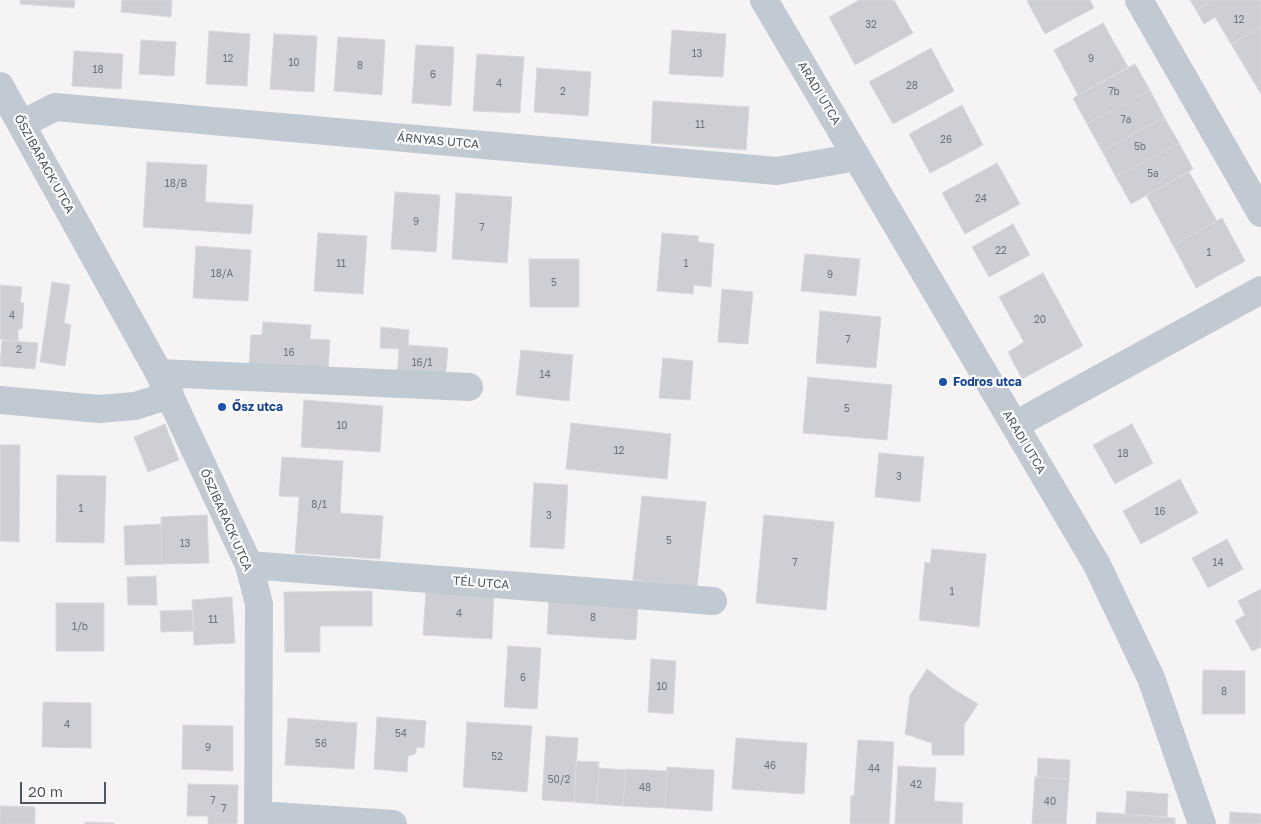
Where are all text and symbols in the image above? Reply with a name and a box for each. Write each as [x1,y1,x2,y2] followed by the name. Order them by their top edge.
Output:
[1234,14,1244,26] house number: 12
[865,19,877,31] house number: 32
[692,48,702,60] house number: 13
[223,53,233,65] house number: 12
[1088,53,1094,65] house number: 9
[288,57,300,69] house number: 10
[794,59,844,127] street label: ARADI UTCA
[357,60,363,72] house number: 8
[93,64,103,76] house number: 18
[430,69,436,81] house number: 6
[496,78,502,90] house number: 4
[906,80,918,92] house number: 28
[560,86,566,98] house number: 2
[1108,86,1120,98] house number: 7b
[11,112,77,216] street label: ŐSZIBARACK UTCA
[1121,114,1131,126] house number: 7a
[695,119,705,131] house number: 11
[396,130,480,152] street label: ÁRNYAS UTCA
[940,134,952,146] house number: 26
[1134,141,1146,153] house number: 5b
[1147,168,1159,180] house number: 5a
[165,178,187,190] house number: 18/B
[975,193,987,205] house number: 24
[413,216,419,228] house number: 9
[479,222,485,234] house number: 7
[995,245,1007,257] house number: 22
[1207,247,1211,259] house number: 1
[336,258,346,270] house number: 11
[684,258,688,270] house number: 1
[211,268,233,280] house number: 18/A
[827,269,833,281] house number: 9
[551,277,557,289] house number: 5
[9,310,15,322] house number: 4
[1034,314,1046,326] house number: 20
[845,334,851,346] house number: 7
[16,344,22,356] house number: 2
[284,347,294,359] house number: 16
[412,357,432,369] house number: 16/1
[540,369,550,381] house number: 14
[953,375,1022,389] place label: Fodros utca
[937,376,949,388] marker: Fodros utca
[232,400,283,414] place label: Ősz utca
[216,401,228,413] marker: Ősz utca
[844,403,850,415] house number: 5
[999,408,1049,476] street label: ARADI UTCA
[336,420,348,432] house number: 10
[614,445,624,457] house number: 12
[1118,448,1128,460] house number: 18
[197,467,255,573] street label: ŐSZIBARACK UTCA
[896,471,902,483] house number: 3
[311,499,327,511] house number: 8/1
[79,503,83,515] house number: 1
[1155,506,1165,518] house number: 16
[546,510,552,522] house number: 3
[666,535,672,547] house number: 5
[180,538,190,550] house number: 13
[792,557,798,569] house number: 7
[1213,557,1223,569] house number: 14
[452,574,510,592] street label: TÉL UTCA
[950,586,954,598] house number: 1
[456,608,462,620] house number: 4
[590,612,596,624] house number: 8
[208,614,218,626] house number: 11
[72,621,88,633] house number: 1/b
[520,672,526,684] house number: 6
[656,681,668,693] house number: 10
[1221,686,1227,698] house number: 8
[64,719,70,731] house number: 4
[395,728,407,740] house number: 54
[315,738,327,750] house number: 56
[205,742,211,754] house number: 9
[491,751,503,763] house number: 52
[764,760,776,772] house number: 46
[868,763,880,775] house number: 44
[22,772,109,804] scale bar
[548,774,570,786] house number: 50/2
[910,779,922,791] house number: 42
[28,782,63,800] text: 20 m
[639,782,651,794] house number: 48
[210,795,216,807] house number: 7
[1044,796,1056,808] house number: 40
[221,803,227,815] house number: 7

